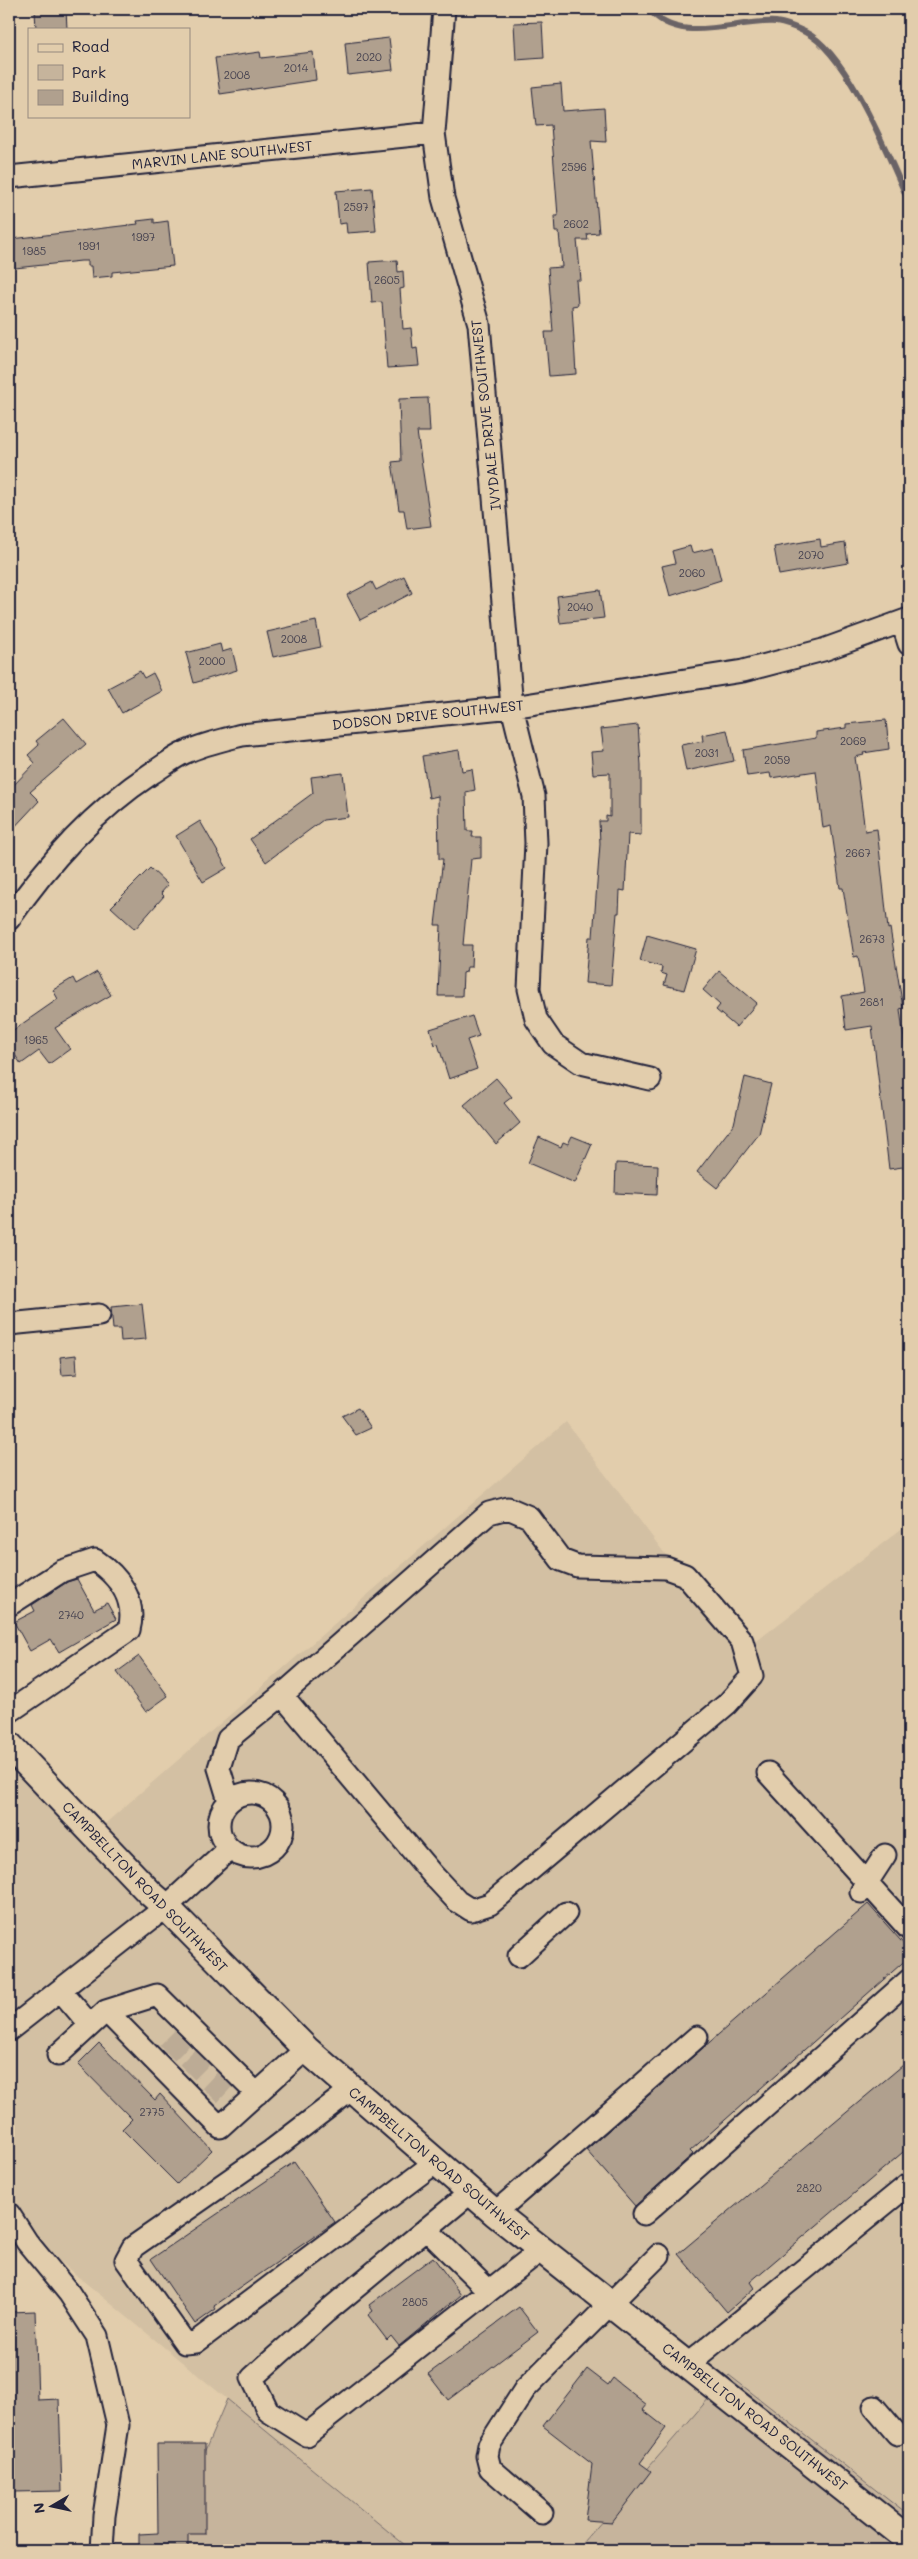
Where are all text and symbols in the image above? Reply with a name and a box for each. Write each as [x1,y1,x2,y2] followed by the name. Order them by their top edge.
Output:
[28,28,190,118] legend
[72,36,109,56] text: Road
[356,49,382,64] house number: 2020
[284,60,309,75] house number: 2014
[72,62,106,82] text: Park
[224,67,251,82] house number: 2008
[72,86,129,106] text: Building
[131,136,314,173] street label: MARVIN LANE SOUTHWEST
[561,159,587,174] house number: 2596
[343,199,369,214] house number: 2597
[563,216,589,231] house number: 2602
[131,229,155,244] house number: 1997
[78,238,100,253] house number: 1991
[22,243,46,258] house number: 1985
[374,272,400,287] house number: 2605
[466,318,505,511] street label: IVYDALE DRIVE SOUTHWEST
[798,547,824,562] house number: 2070
[679,565,705,580] house number: 2060
[567,599,593,614] house number: 2040
[281,631,308,646] house number: 2008
[199,653,225,668] house number: 2000
[331,695,525,734] street label: DODSON DRIVE SOUTHWEST
[840,733,867,748] house number: 2069
[695,745,719,760] house number: 2031
[764,752,790,767] house number: 2059
[845,845,871,860] house number: 2667
[859,931,885,946] house number: 2673
[860,994,884,1009] house number: 2681
[24,1032,48,1047] house number: 1965
[58,1607,84,1622] house number: 2740
[58,1797,232,1976] street label: CAMPBELLTON ROAD SOUTHWEST
[345,2082,534,2245] street label: CAMPBELLTON ROAD SOUTHWEST
[140,2104,164,2119] house number: 2775
[796,2180,822,2195] house number: 2820
[402,2294,428,2309] house number: 2805
[659,2338,852,2495] street label: CAMPBELLTON ROAD SOUTHWEST
[28,2482,78,2532] north arrow
[28,2501,49,2515] text: N

